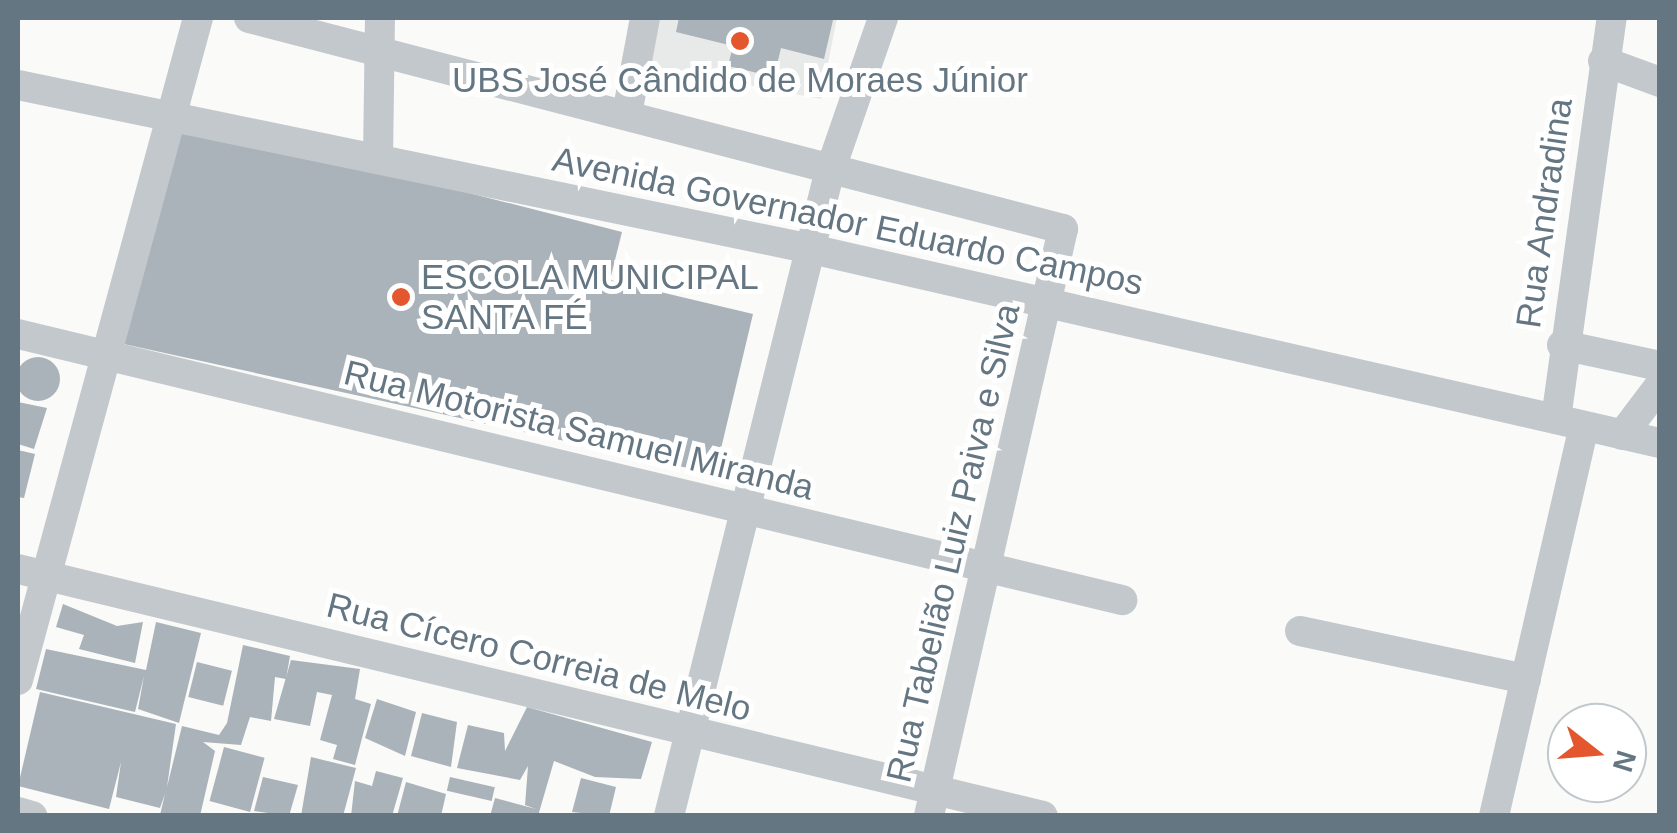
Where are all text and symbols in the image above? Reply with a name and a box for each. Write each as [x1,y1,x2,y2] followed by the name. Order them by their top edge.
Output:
[727,28,753,54] marker: UBS José Cândido de Moraes Júnior
[452,59,1028,101] place label: UBS José Cândido de Moraes Júnior
[1507,94,1581,332] street label: Rua Andradina
[549,138,1147,304] street label: Avenida Governador Eduardo Campos
[421,256,761,338] place label: ESCOLA MUNICIPAL SANTA FÉ
[390,286,412,308] marker: ESCOLA MUNICIPAL SANTA FÉ
[877,299,1029,787] street label: Rua Tabelião Luiz Paiva e Silva
[340,351,818,509] street label: Rua Motorista Samuel Miranda
[323,584,755,730] street label: Rua Cícero Correia de Melo
[1547,703,1647,803] north arrow
[1606,747,1642,776] text: N

